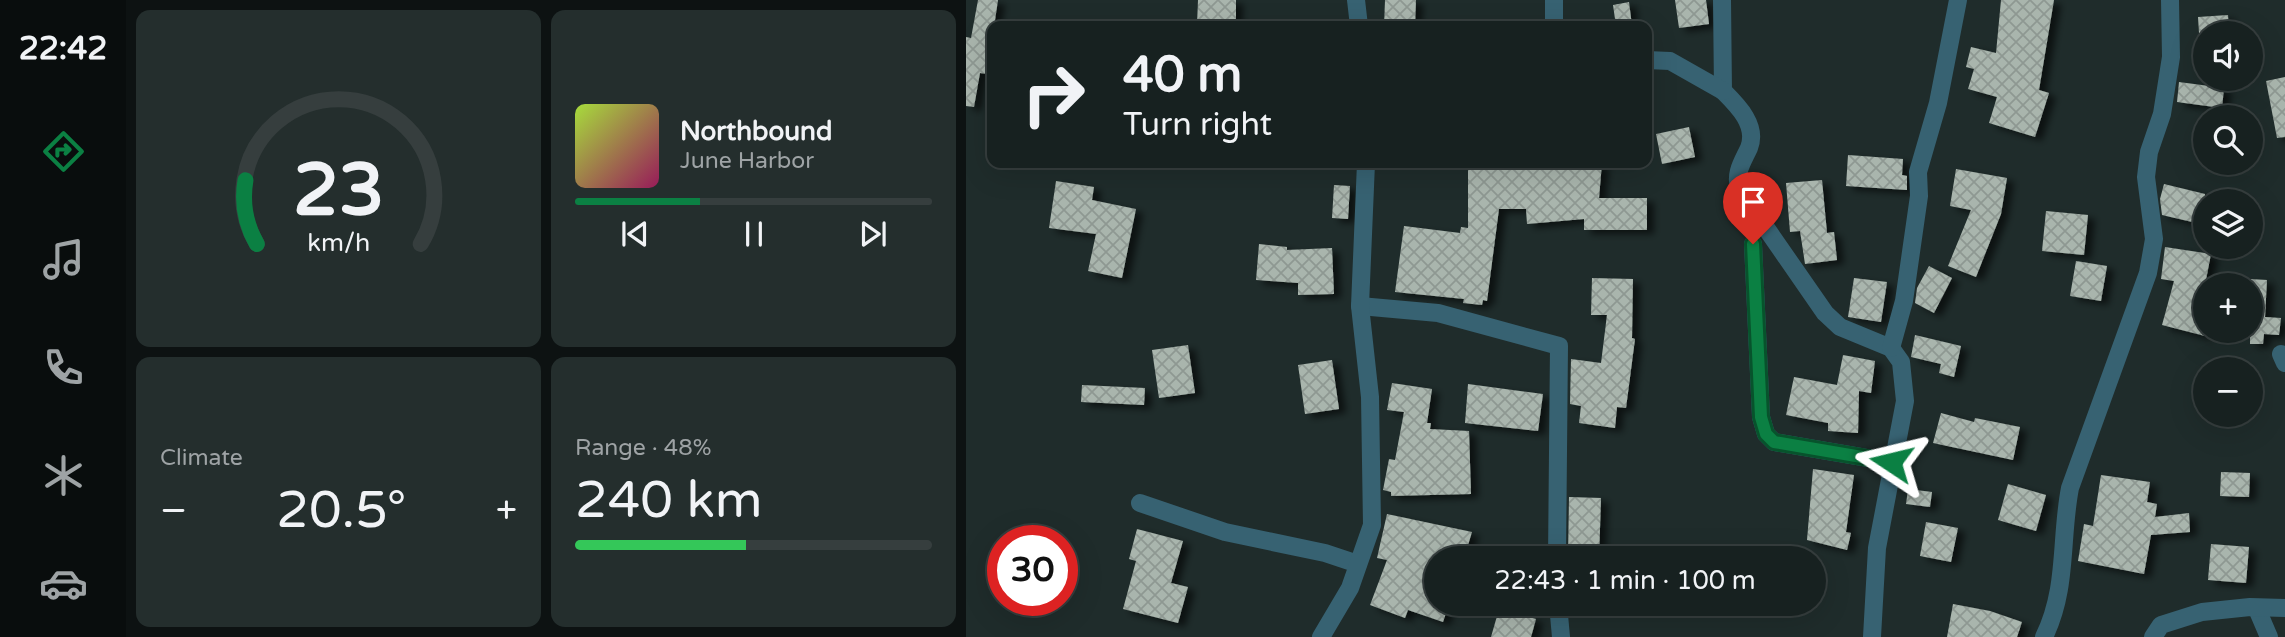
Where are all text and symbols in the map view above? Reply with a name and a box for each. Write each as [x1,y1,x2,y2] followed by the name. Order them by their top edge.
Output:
[2193,21,2263,427] map controls
[2193,21,2263,91] button: sound
[19,30,107,68] text: 22:42
[1123,46,1242,105] text: 40 m
[1008,49,1099,140] icon: right
[2193,105,2263,175] button: search
[1123,106,1272,144] text: Turn right
[680,116,832,147] text: Northbound
[39,127,88,176] icon: directions
[680,147,814,175] text: June Harbor
[293,148,384,236] text: 23
[1723,172,1783,244] pin
[1734,183,1772,221] icon: arrive
[2193,189,2263,259] button: layers
[616,215,654,253] icon: previous
[735,215,773,253] icon: pause
[854,215,892,253] icon: next
[307,228,370,258] text: km/h
[39,235,88,284] icon: music
[2193,273,2263,343] button: +
[39,343,88,392] icon: phone
[2193,357,2263,427] button: −
[1854,425,1928,499] position arrow
[575,434,711,462] text: Range · 48%
[160,444,243,472] text: Climate
[39,451,88,500] icon: climate
[575,469,763,532] text: 240 km
[276,479,406,542] text: 20.5°
[160,488,187,534] text: −
[496,488,517,534] text: +
[987,525,1078,616] speed limit sign: 30
[39,559,88,608] icon: car
[1494,565,1756,596] text: 22:43 · 1 min · 100 m

